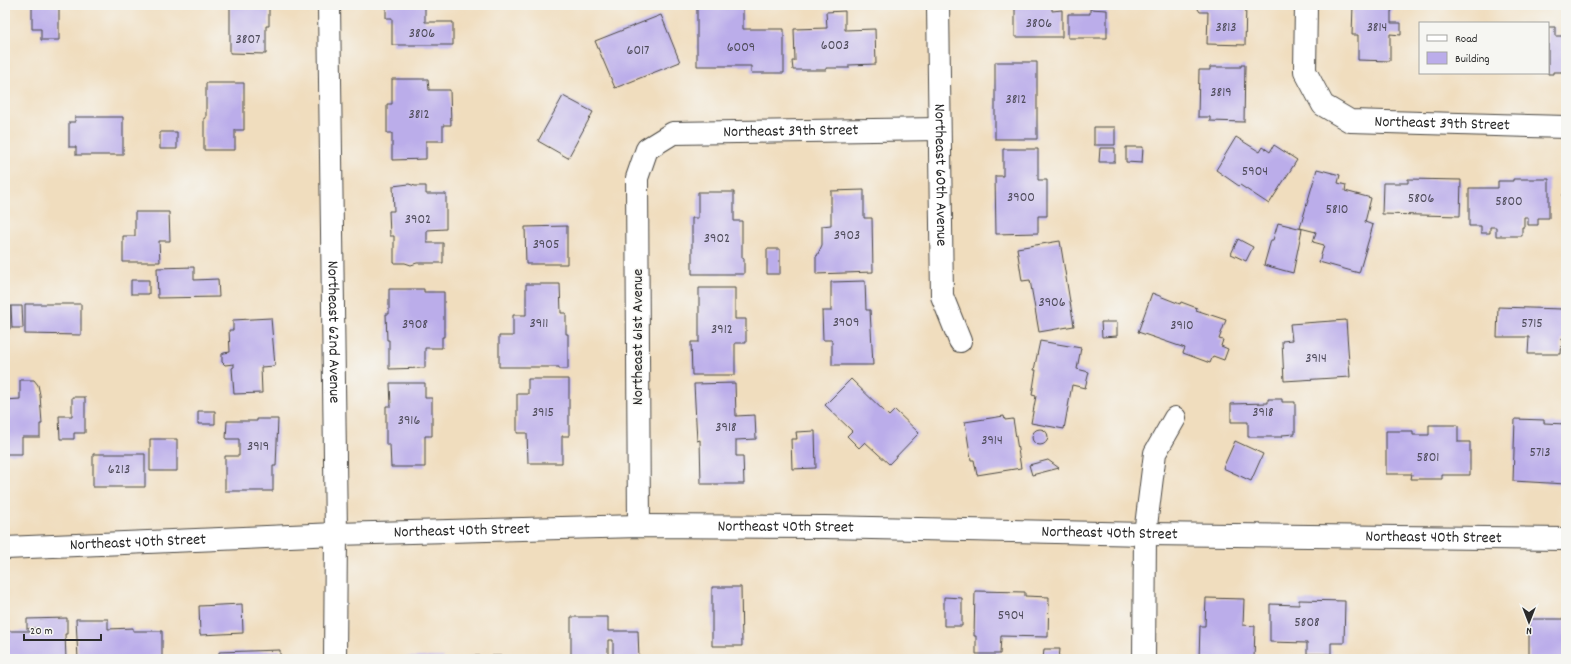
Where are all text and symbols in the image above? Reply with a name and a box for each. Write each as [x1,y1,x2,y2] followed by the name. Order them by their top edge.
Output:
[1026,14,1052,34] house number: 3806
[1215,18,1237,38] house number: 3813
[1367,18,1387,38] house number: 3814
[1419,22,1549,74] legend
[409,24,435,44] house number: 3806
[236,30,260,50] house number: 3807
[1455,31,1477,48] text: Road
[821,36,849,56] house number: 6003
[727,38,755,58] house number: 6009
[627,41,649,61] house number: 6017
[1455,51,1490,68] text: Building
[1210,83,1232,103] house number: 3819
[1005,90,1027,110] house number: 3812
[928,104,953,246] street label: Northeast 60th Avenue
[408,105,430,125] house number: 3812
[1374,110,1510,137] street label: Northeast 39th Street
[723,119,859,144] street label: Northeast 39th Street
[1242,162,1268,182] house number: 5904
[1007,188,1035,208] house number: 3900
[1408,189,1434,209] house number: 5806
[1495,192,1523,212] house number: 5800
[1326,200,1348,220] house number: 5810
[405,210,431,230] house number: 3902
[834,226,860,246] house number: 3903
[704,229,730,249] house number: 3902
[533,235,559,255] house number: 3905
[321,261,346,403] street label: Northeast 62nd Avenue
[627,269,650,405] street label: Northeast 61st Avenue
[1038,293,1066,313] house number: 3906
[833,313,859,333] house number: 3909
[530,314,548,334] house number: 3911
[1521,314,1543,334] house number: 5715
[402,315,428,335] house number: 3908
[1170,316,1194,336] house number: 3910
[711,320,733,340] house number: 3912
[1305,349,1327,369] house number: 3914
[532,403,554,423] house number: 3915
[1252,403,1274,423] house number: 3918
[398,411,420,431] house number: 3916
[715,418,737,438] house number: 3918
[981,431,1003,451] house number: 3914
[247,437,269,457] house number: 3919
[1529,443,1551,463] house number: 5713
[1417,448,1439,468] house number: 5801
[108,460,130,480] house number: 6213
[717,515,854,539] street label: Northeast 40th Street
[393,517,530,544] street label: Northeast 40th Street
[1041,520,1178,546] street label: Northeast 40th Street
[1365,525,1502,550] street label: Northeast 40th Street
[69,528,207,557] street label: Northeast 40th Street
[1509,602,1549,642] north arrow
[998,606,1024,626] house number: 5904
[1294,613,1320,633] house number: 5808
[24,616,101,642] scale bar
[1526,622,1532,638] text: N
[30,623,53,640] text: 20 m

